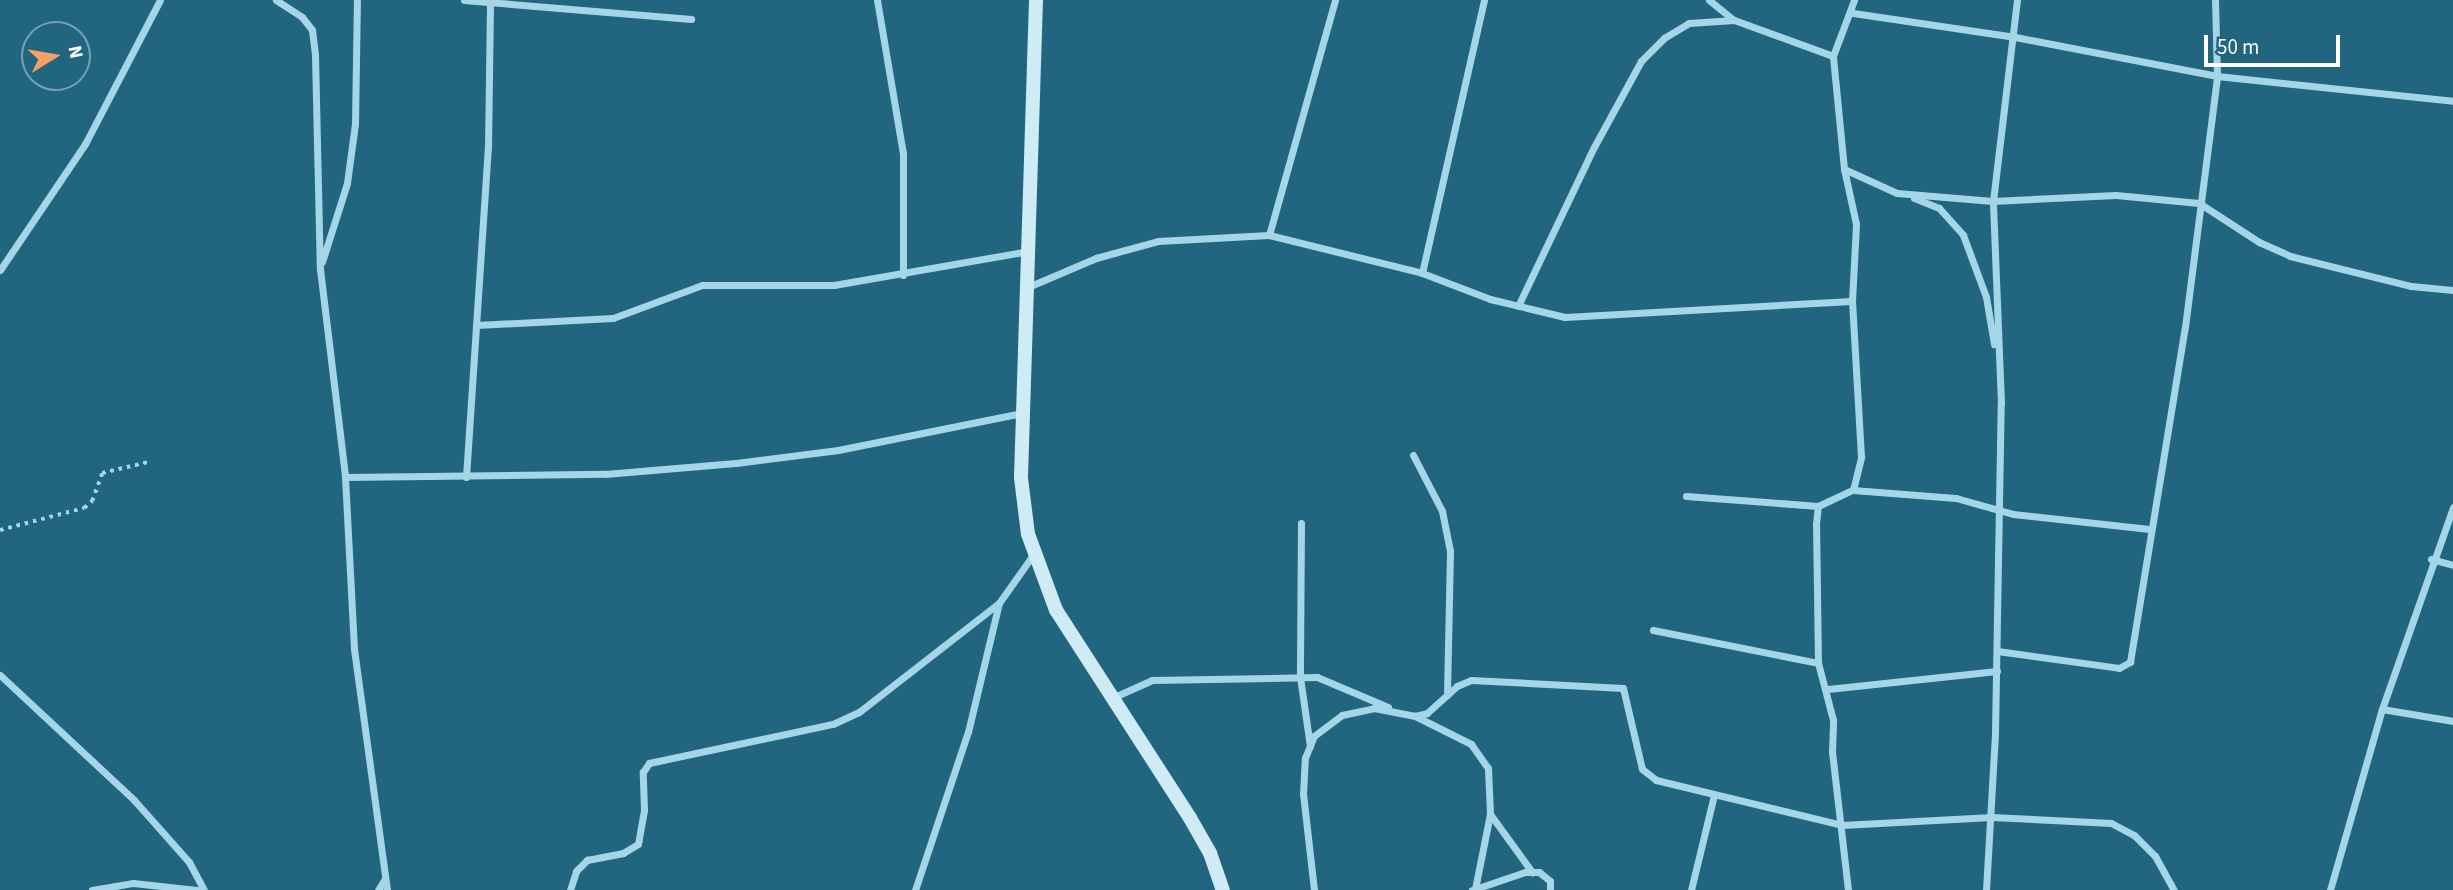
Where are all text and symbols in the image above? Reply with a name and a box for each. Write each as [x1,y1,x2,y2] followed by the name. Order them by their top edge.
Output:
[21,21,91,91] north arrow
[2208,21,2344,65] scale bar
[2217,32,2259,62] text: 50 m
[61,43,90,61] text: N

